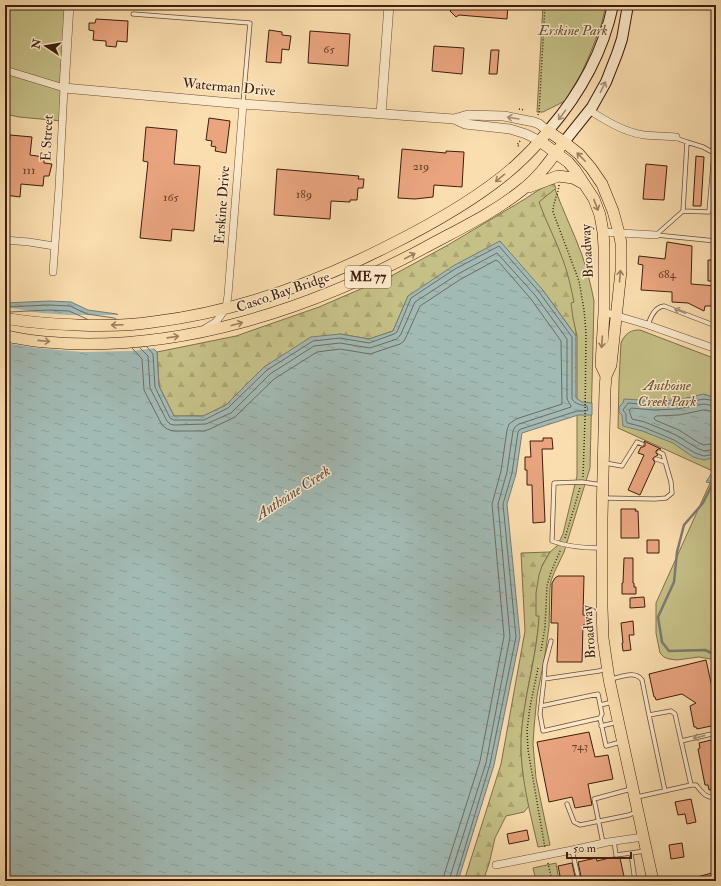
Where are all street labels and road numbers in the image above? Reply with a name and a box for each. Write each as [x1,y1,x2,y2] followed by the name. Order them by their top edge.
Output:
[181,74,276,100] street label: Waterman Drive
[37,114,57,162] street label: E Street
[211,165,233,245] street label: Erskine Drive
[577,223,598,278] street label: Broadway
[345,266,391,288] road number: ME 77
[234,268,332,317] street label: Casco Bay Bridge
[579,604,600,660] street label: Broadway

